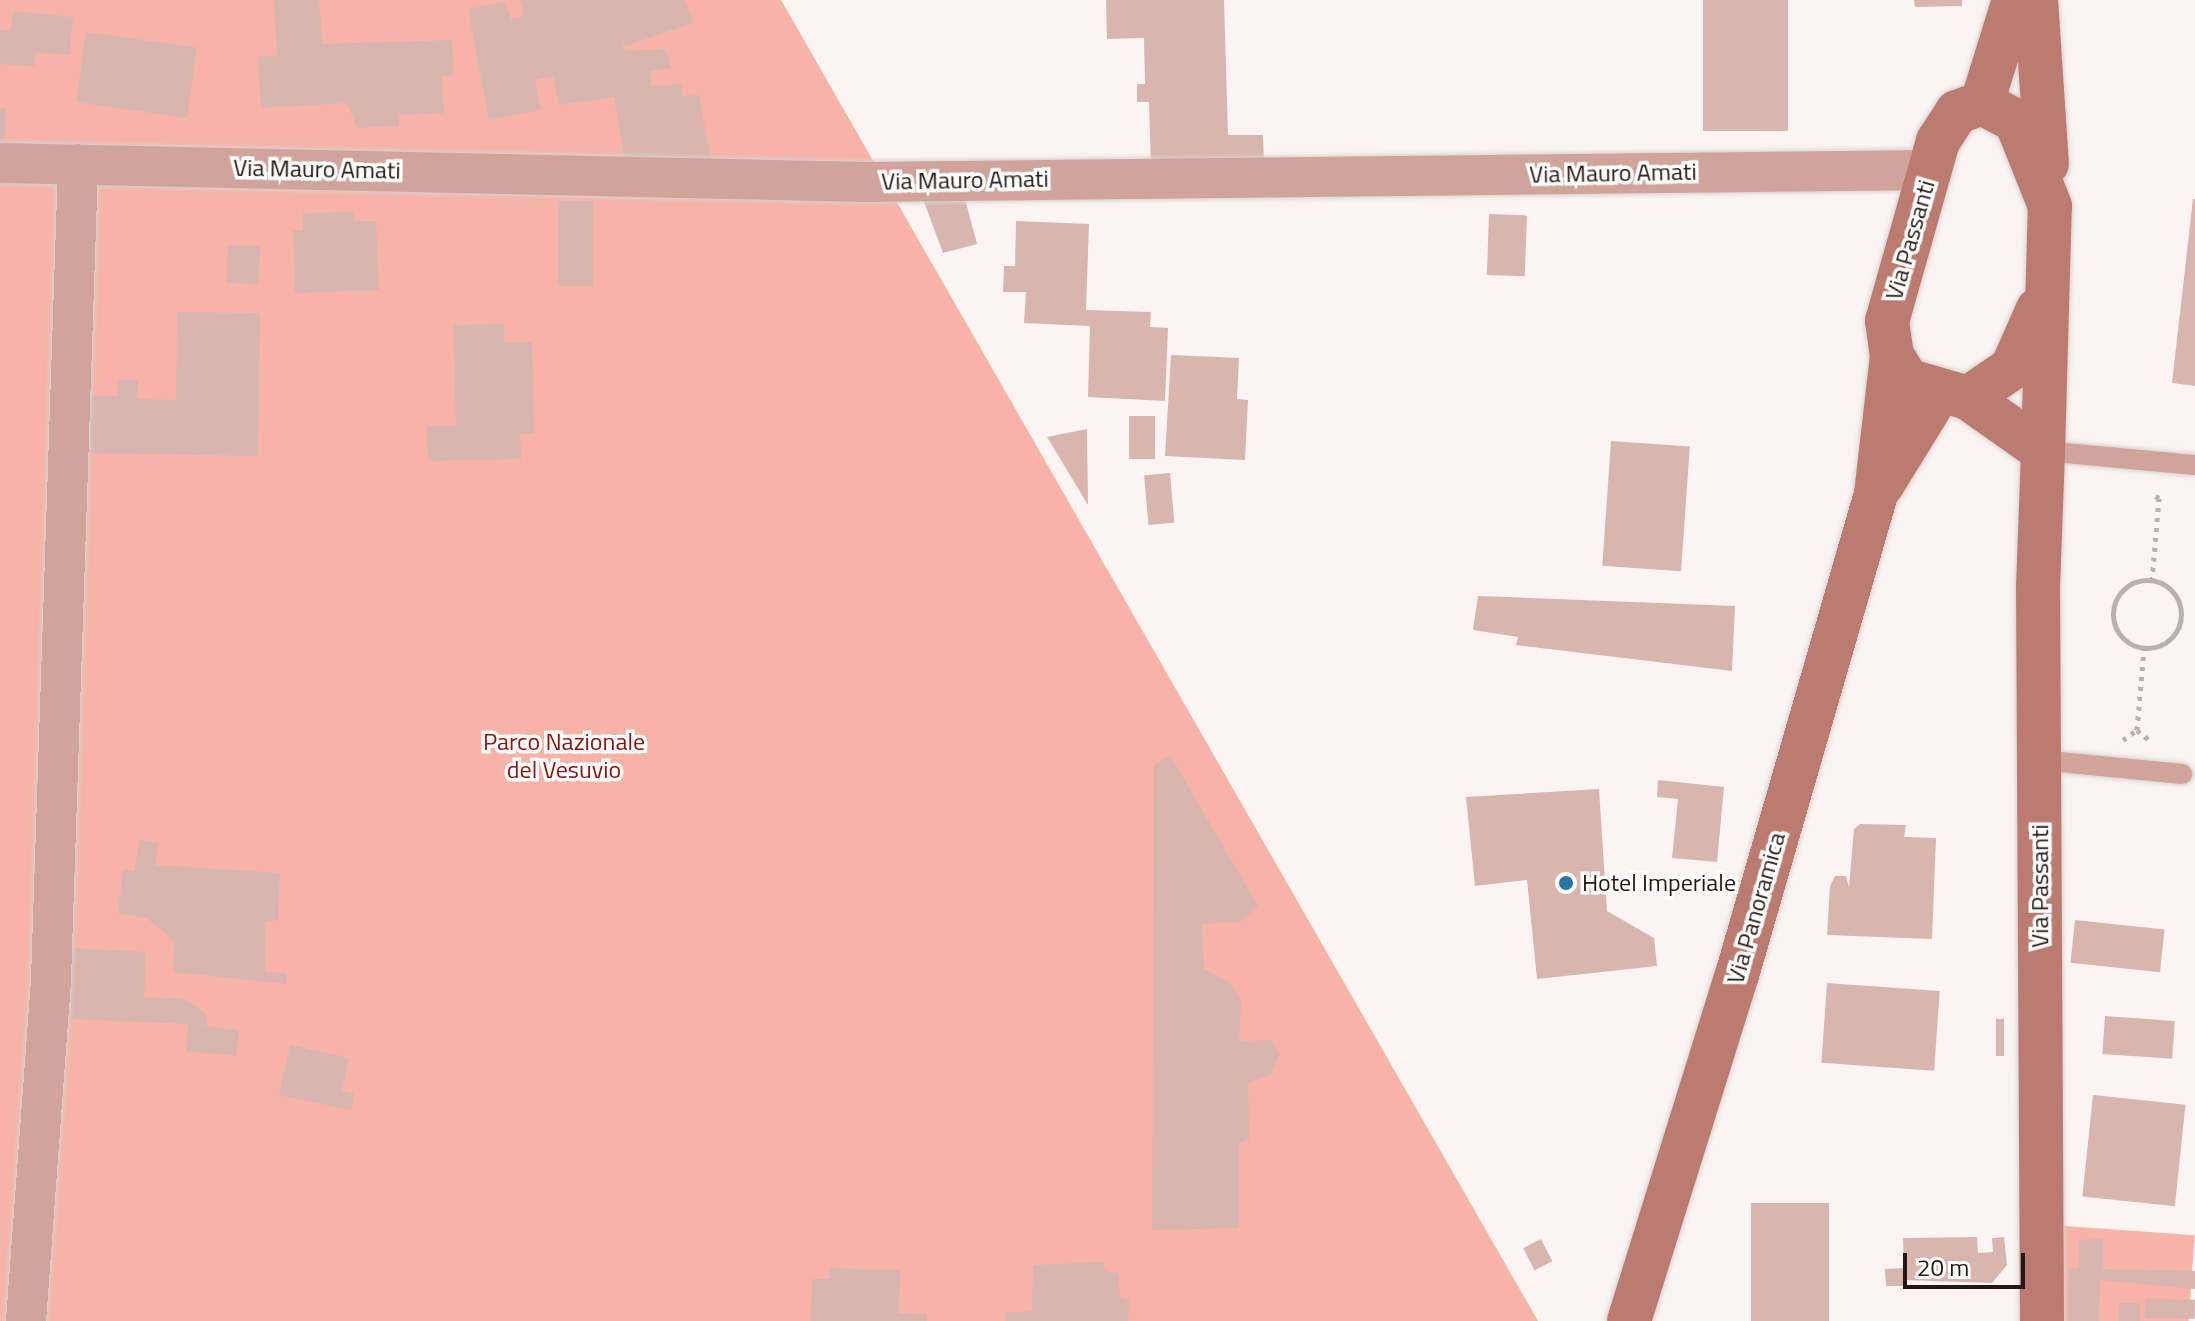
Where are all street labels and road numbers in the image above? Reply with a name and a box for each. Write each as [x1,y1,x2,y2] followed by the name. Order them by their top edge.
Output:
[233,153,401,185] street label: Via Mauro Amati
[1529,157,1697,189] street label: Via Mauro Amati
[881,164,1049,196] street label: Via Mauro Amati
[1879,177,1941,303] street label: Via Passanti
[2026,824,2054,948] street label: Via Passanti
[1721,829,1791,987] street label: Via Panoramica

